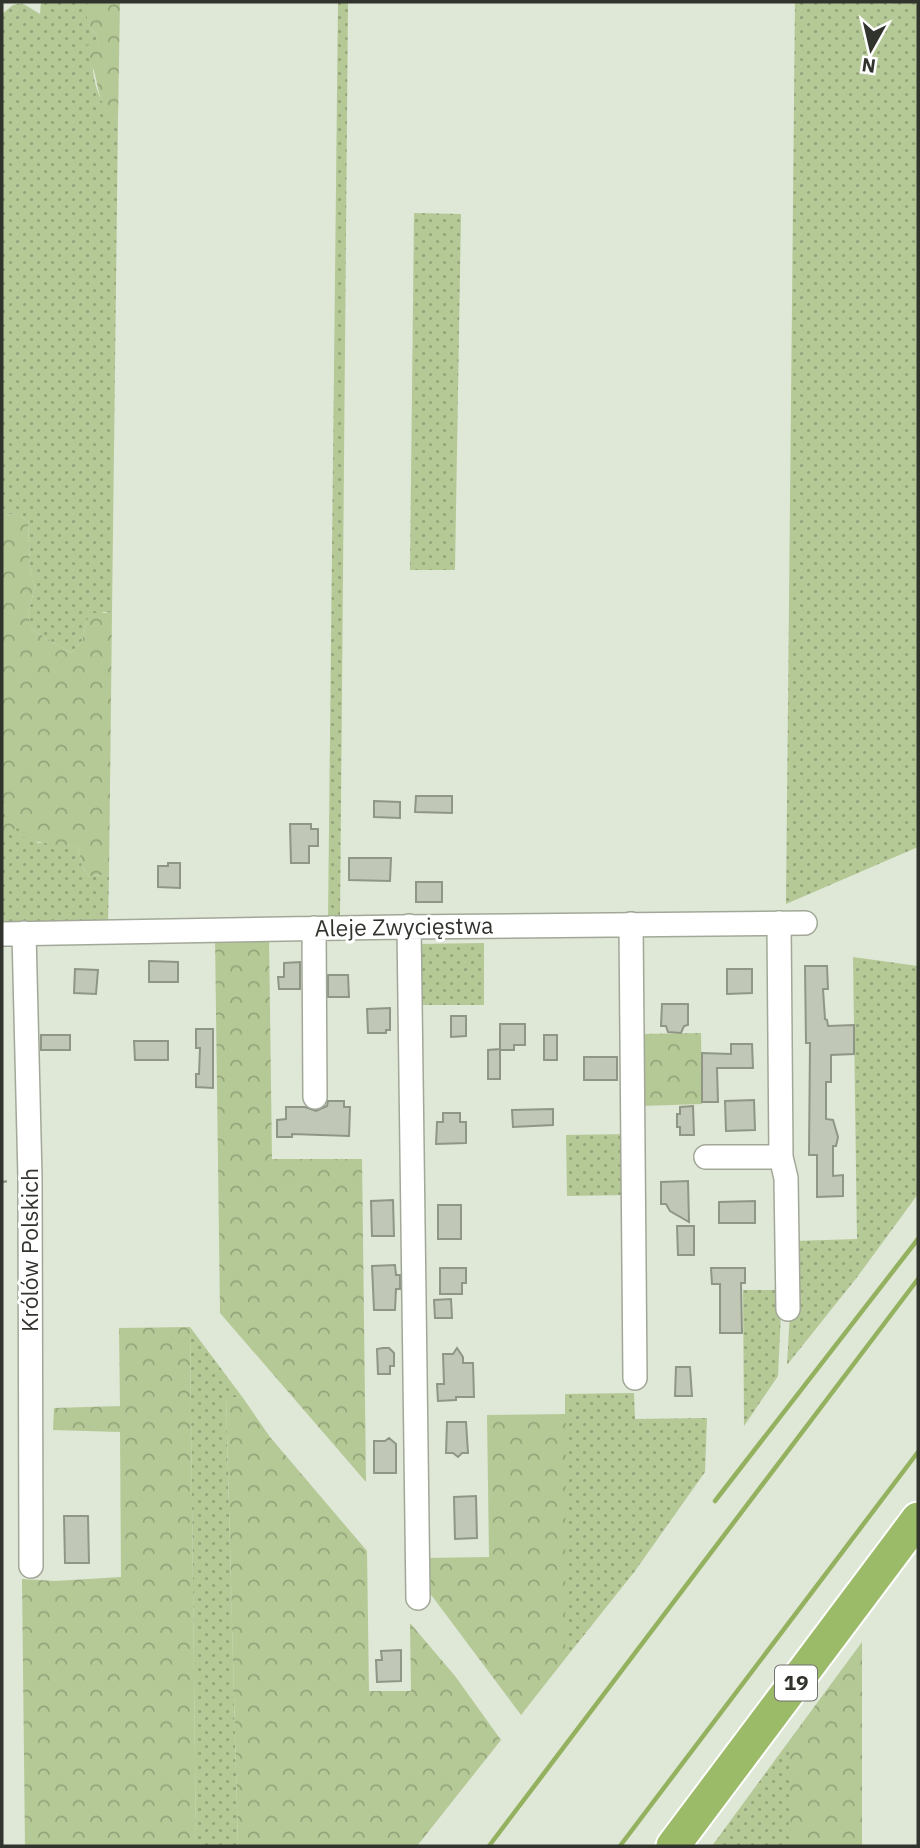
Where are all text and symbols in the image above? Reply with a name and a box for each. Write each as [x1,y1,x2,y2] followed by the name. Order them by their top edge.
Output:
[836,14,906,84] north arrow
[860,53,877,79] text: N
[314,909,494,943] street label: Aleje Zwycięstwa
[14,1168,44,1332] street label: Królów Polskich
[775,1666,817,1700] road number: 19

